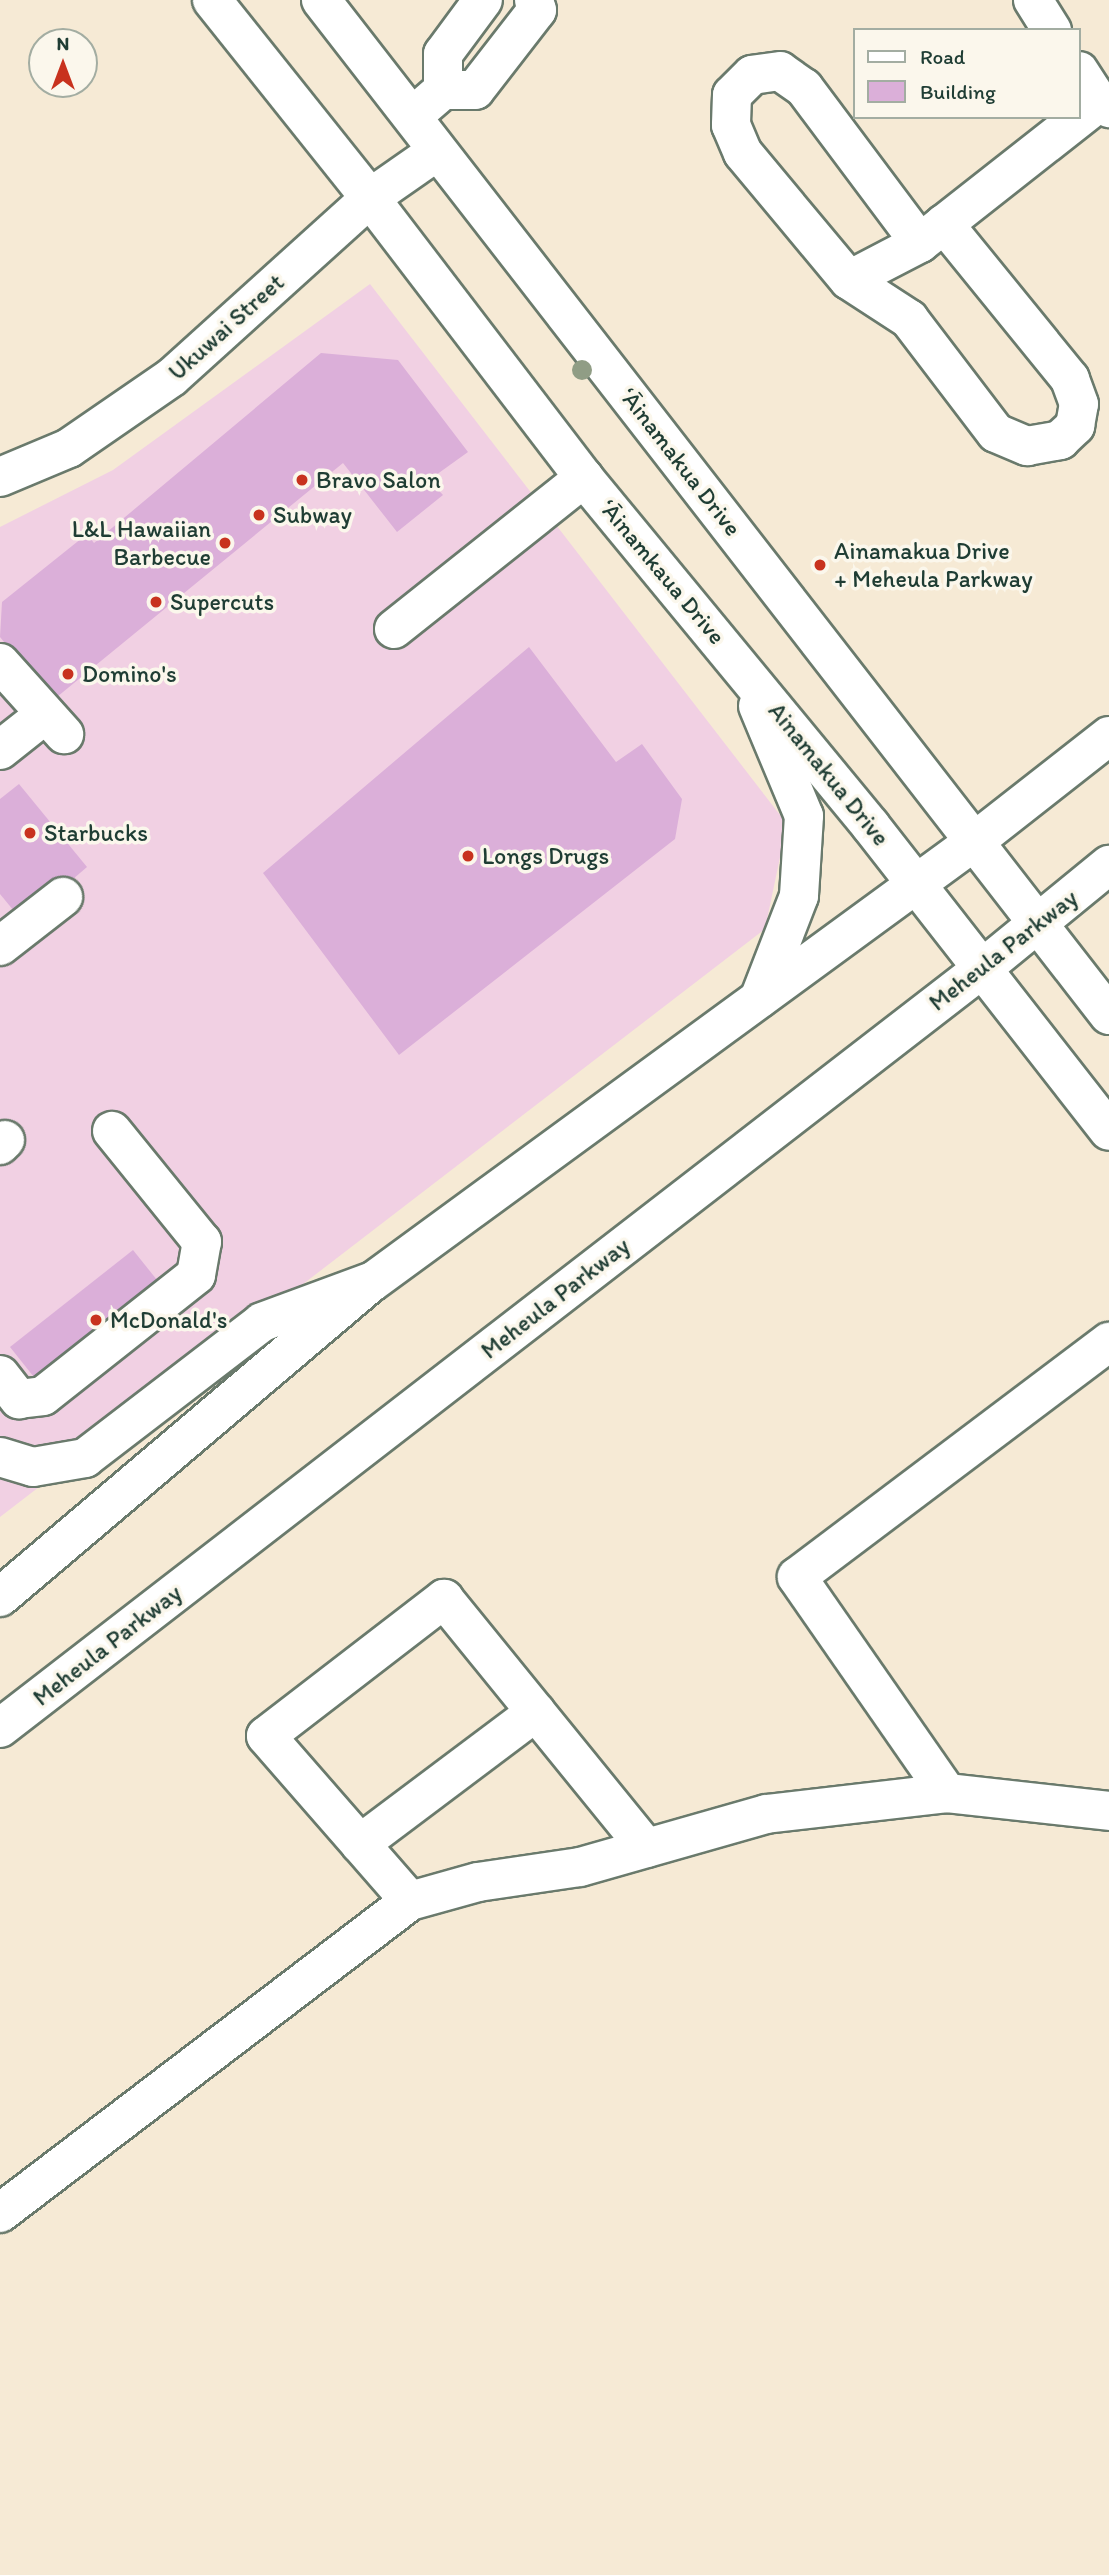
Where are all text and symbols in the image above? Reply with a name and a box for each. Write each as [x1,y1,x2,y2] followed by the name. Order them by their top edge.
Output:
[28,28,98,98] north arrow
[853,28,1081,119] legend
[57,32,69,55] text: N
[920,44,965,69] text: Road
[920,79,996,104] text: Building
[163,268,289,386] street label: Ukuwai Street
[614,382,748,542] street label: ʻĀinamakua Drive
[316,466,440,494] place label: Bravo Salon
[294,472,310,488] marker: Bravo Salon
[594,494,732,650] street label: ʻĀinamkaua Drive
[273,501,352,529] place label: Subway
[251,507,267,523] marker: Subway
[72,515,211,571] place label: L&L Hawaiian Barbecue
[217,535,233,551] marker: L&L Hawaiian Barbecue
[834,537,1032,593] place label: Ainamakua Drive + Meheula Parkway
[812,557,828,573] marker: Ainamakua Drive + Meheula Parkway
[170,588,274,616] place label: Supercuts
[148,594,164,610] marker: Supercuts
[82,660,177,688] place label: Domino's
[60,666,76,682] marker: Domino's
[763,697,895,851] street label: Ainamakua Drive
[44,819,148,847] place label: Starbucks
[22,825,38,841] marker: Starbucks
[482,842,610,870] place label: Longs Drugs
[460,848,476,864] marker: Longs Drugs
[923,883,1083,1017] street label: Meheula Parkway
[475,1231,635,1365] street label: Meheula Parkway
[110,1306,227,1334] place label: McDonald's
[88,1312,104,1328] marker: McDonald's
[27,1578,187,1712] street label: Meheula Parkway

